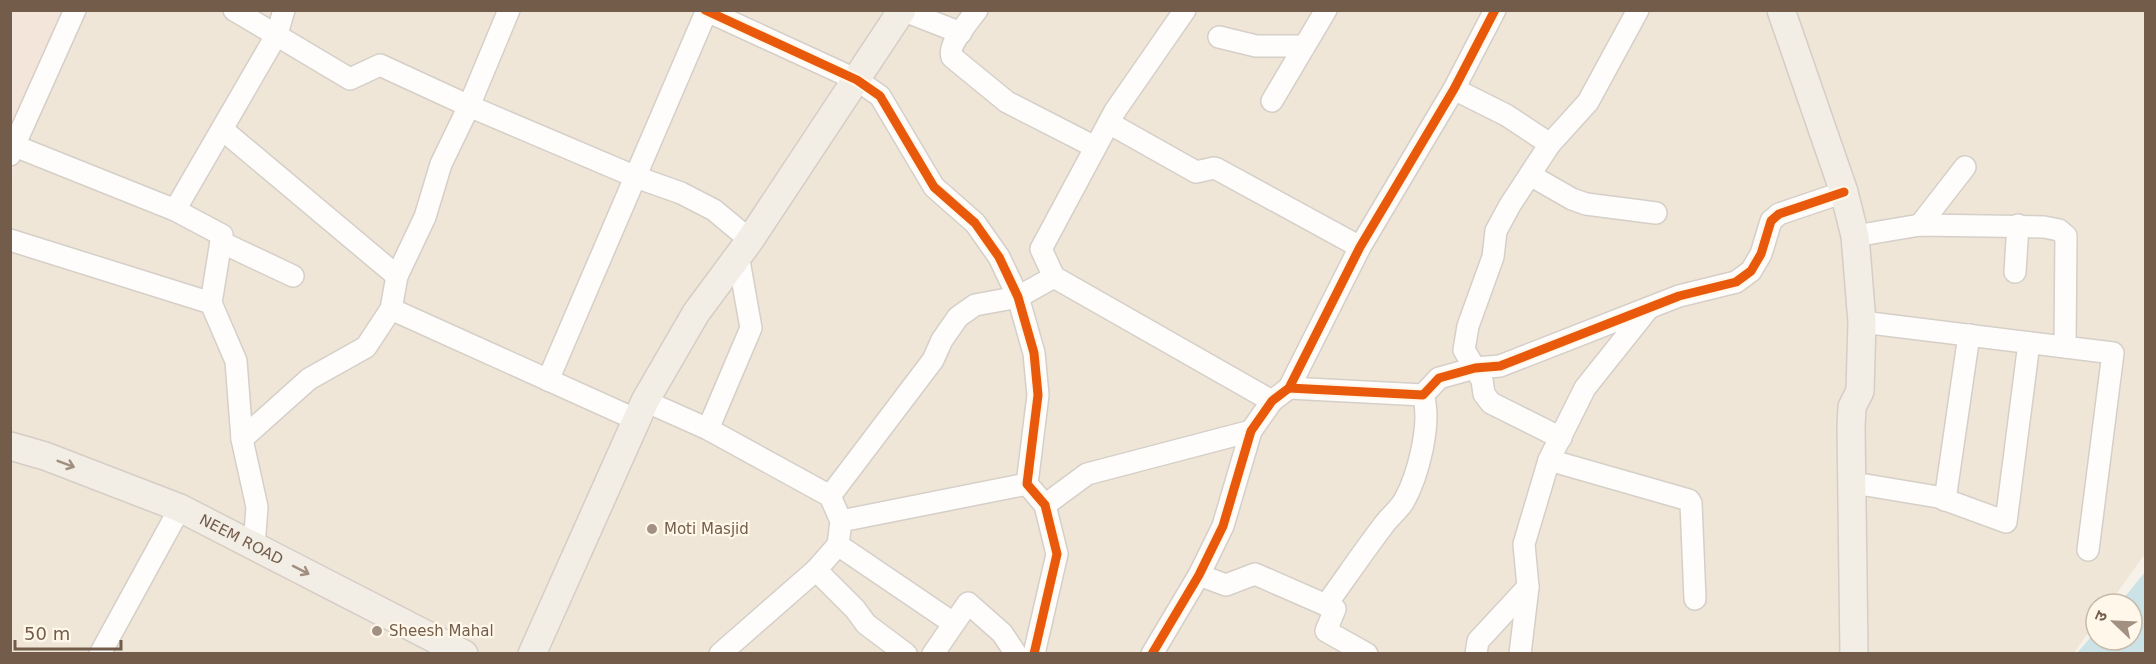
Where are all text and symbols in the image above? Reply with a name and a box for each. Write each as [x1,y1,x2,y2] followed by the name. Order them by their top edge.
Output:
[56,459,75,470] one-way arrow
[196,511,286,568] street label: NEEM ROAD
[664,520,749,538] place label: Moti Masjid
[645,522,659,536] marker: Moti Masjid
[292,564,309,576] one-way arrow
[2084,592,2144,652] north arrow
[2090,608,2111,624] text: उ
[15,613,122,651] scale bar
[389,622,494,640] place label: Sheesh Mahal
[24,623,70,644] text: 50 m
[370,624,384,638] marker: Sheesh Mahal

